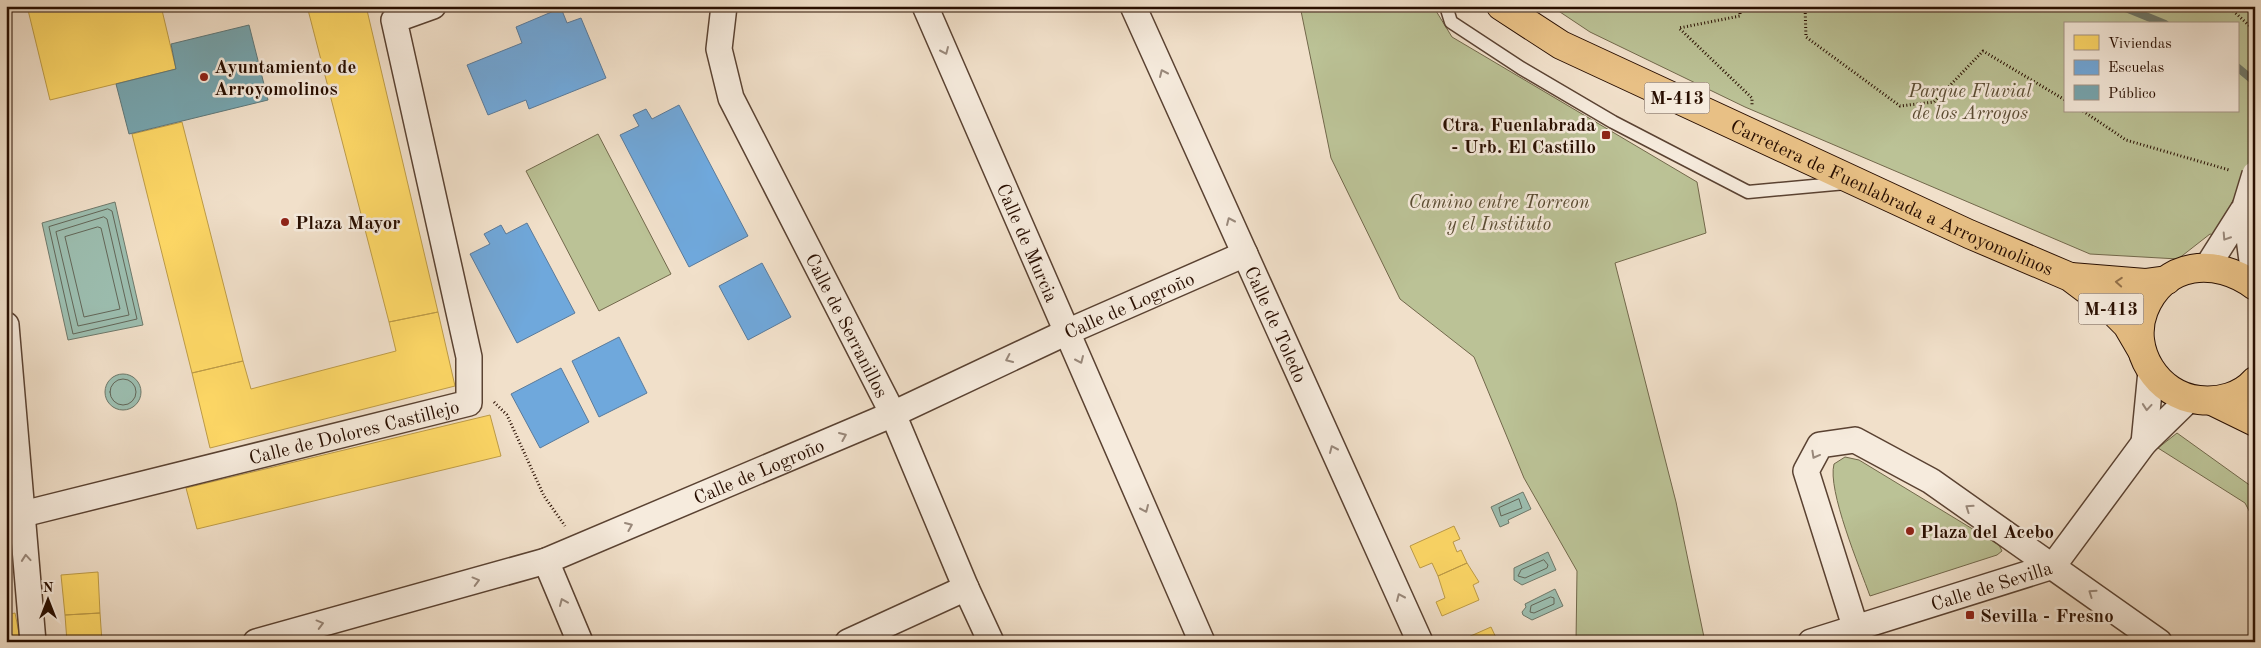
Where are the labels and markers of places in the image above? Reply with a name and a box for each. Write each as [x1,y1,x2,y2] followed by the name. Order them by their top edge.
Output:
[214,59,356,100] place label: Ayuntamiento de Arroyomolinos
[198,71,210,83] marker: Ayuntamiento de Arroyomolinos
[1442,117,1596,158] place label: Ctra. Fuenlabrada - Urb. El Castillo
[1600,129,1612,141] marker: Ctra. Fuenlabrada - Urb. El Castillo
[295,215,400,234] place label: Plaza Mayor
[279,216,291,228] marker: Plaza Mayor
[1920,524,2054,543] place label: Plaza del Acebo
[1904,525,1916,537] marker: Plaza del Acebo
[1980,608,2114,627] place label: Sevilla - Fresno
[1964,609,1976,621] marker: Sevilla - Fresno

